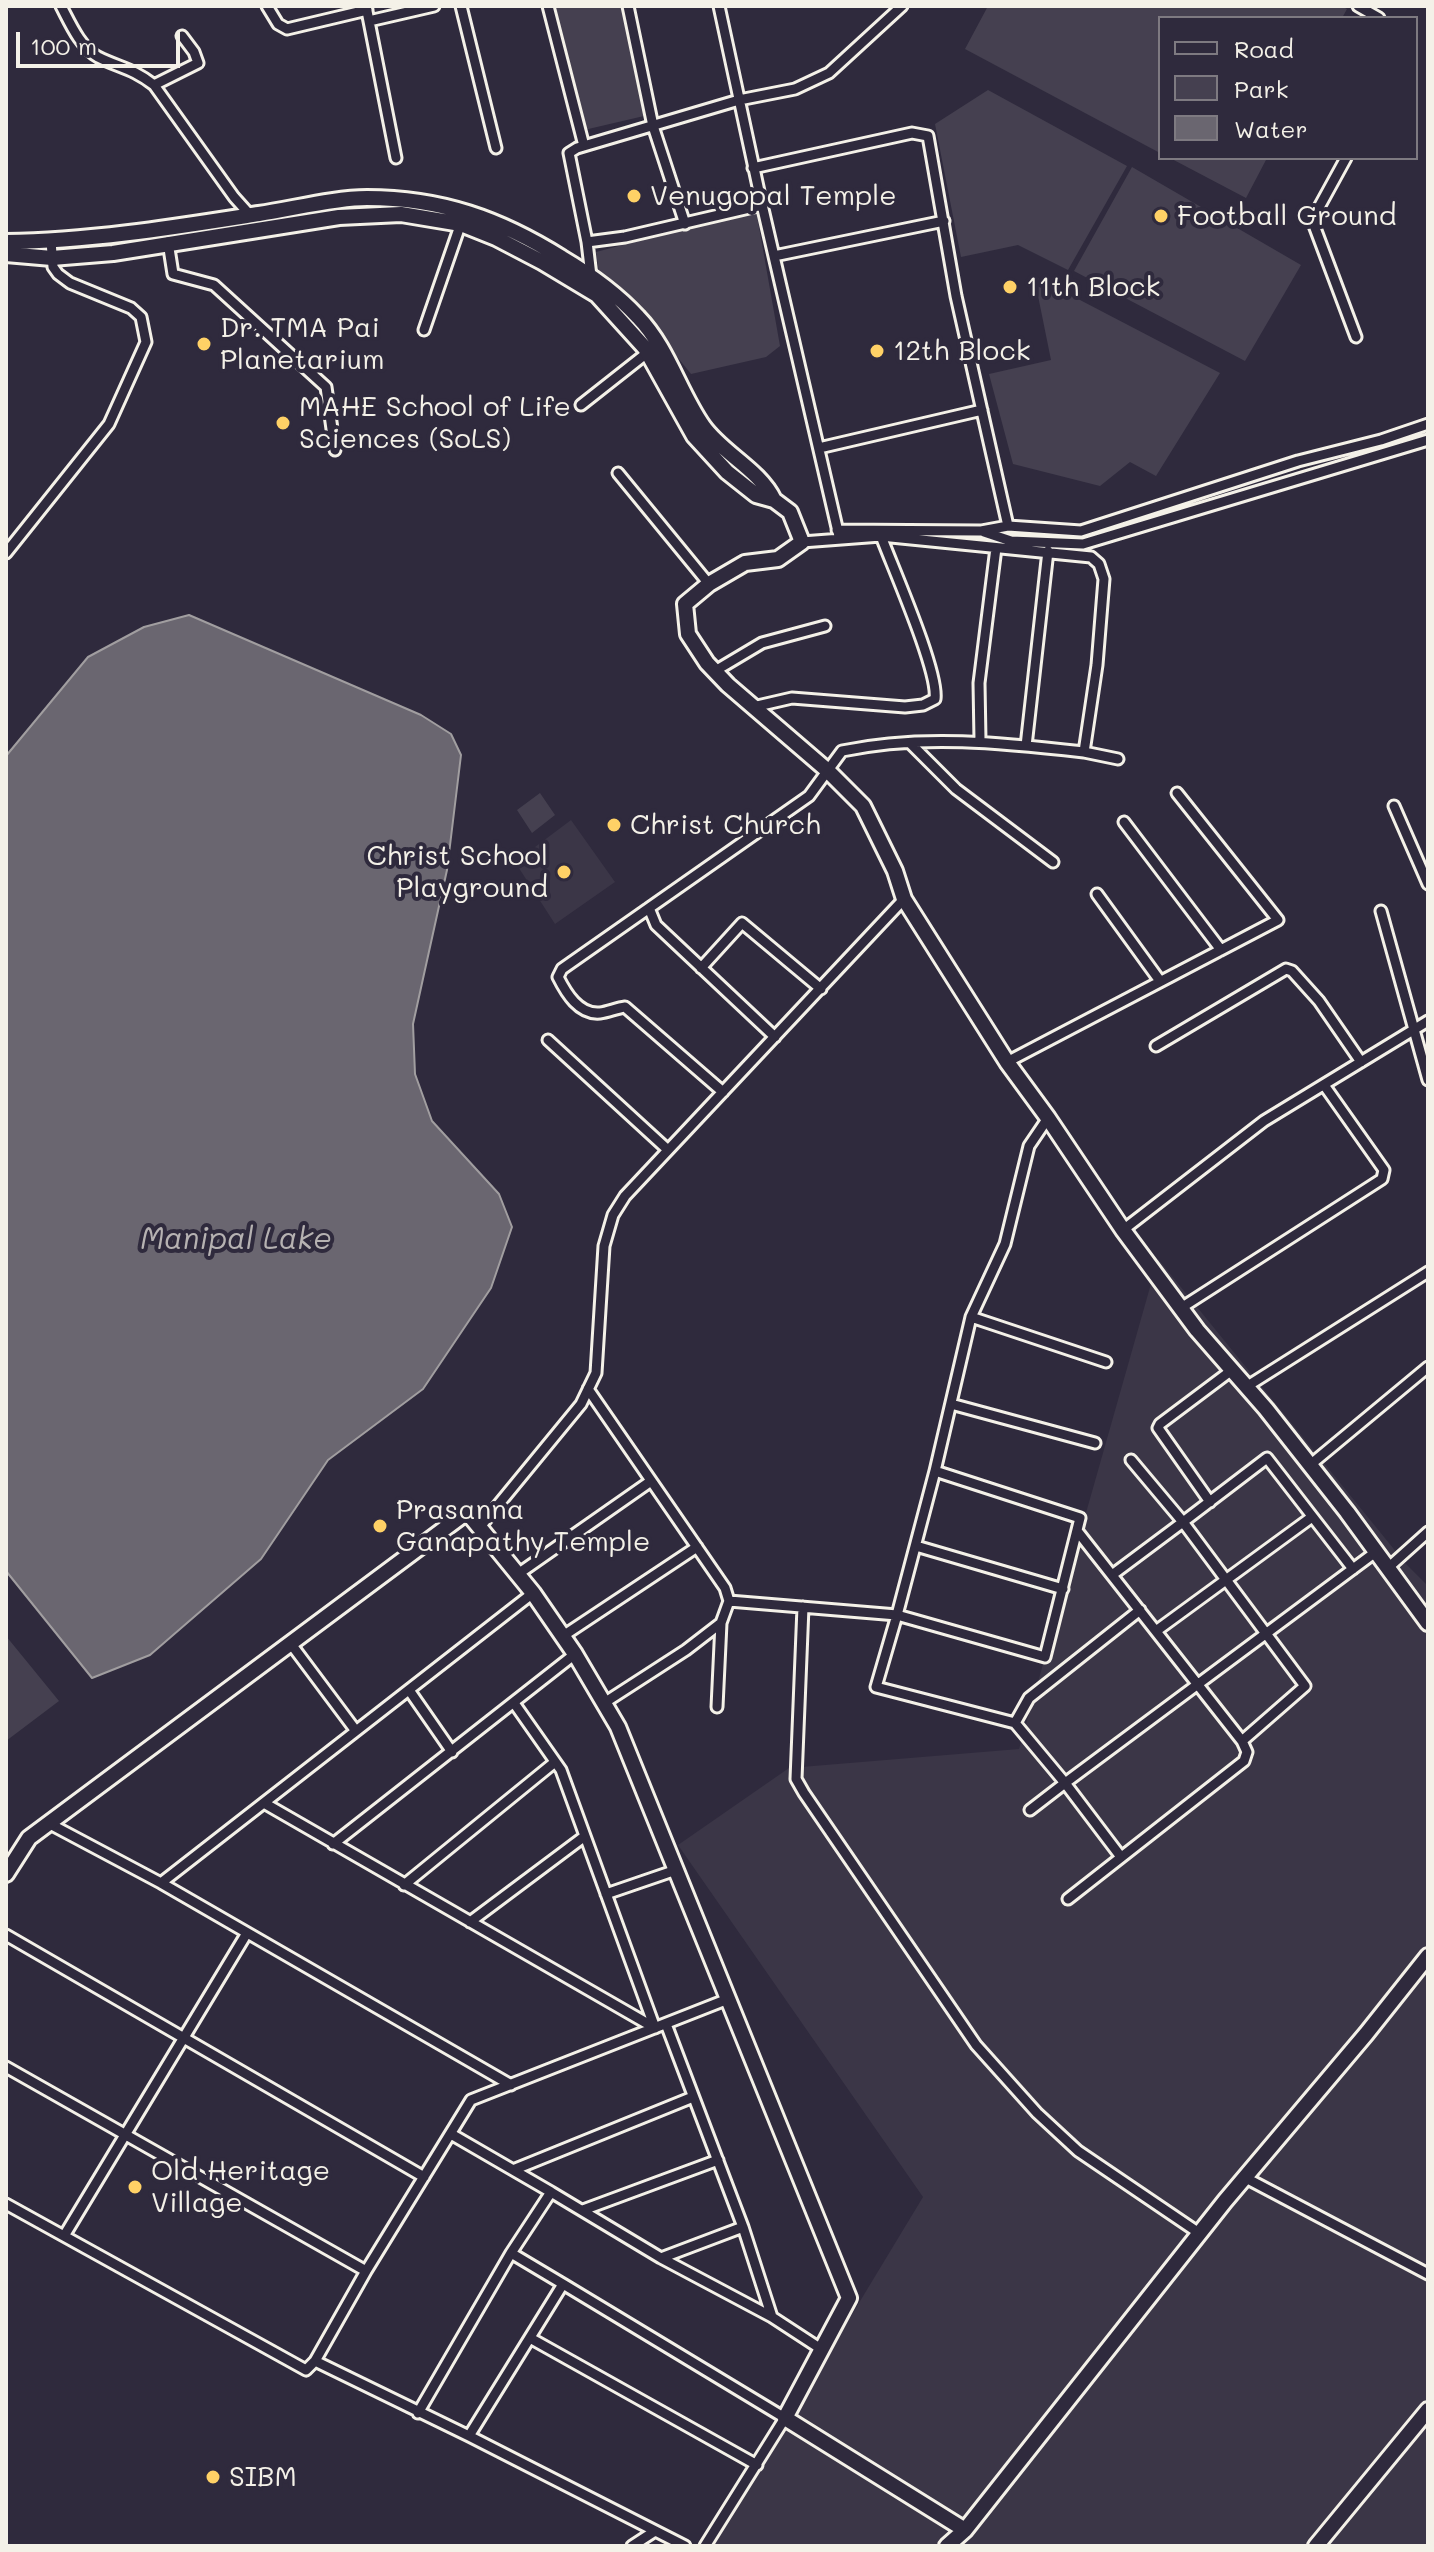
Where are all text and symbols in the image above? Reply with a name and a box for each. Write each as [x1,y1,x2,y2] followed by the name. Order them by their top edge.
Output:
[20,16,184,66] scale bar
[1158,16,1418,160] legend
[30,30,97,61] text: 100 m
[1234,33,1294,64] text: Road
[1234,73,1288,104] text: Park
[1234,113,1308,144] text: Water
[650,179,897,213] place label: Venugopal Temple
[625,187,643,205] marker: Venugopal Temple
[1177,199,1396,233] place label: Football Ground
[1152,207,1170,225] marker: Football Ground
[1026,270,1160,304] place label: 11th Block
[1001,278,1019,296] marker: 11th Block
[220,311,384,377] place label: Dr. TMA Pai Planetarium
[893,334,1031,368] place label: 12th Block
[195,335,213,353] marker: Dr. TMA Pai Planetarium
[868,342,886,360] marker: 12th Block
[299,390,571,456] place label: MAHE School of Life Sciences (SoLS)
[274,414,292,432] marker: MAHE School of Life Sciences (SoLS)
[630,808,821,842] place label: Christ Church
[605,816,623,834] marker: Christ Church
[366,839,548,905] place label: Christ School Playground
[555,863,573,881] marker: Christ School Playground
[140,1222,332,1258] water label: Manipal Lake
[396,1493,650,1559] place label: Prasanna Ganapathy Temple
[371,1517,389,1535] marker: Prasanna Ganapathy Temple
[151,2154,330,2220] place label: Old Heritage Village
[126,2178,144,2196] marker: Old Heritage Village
[229,2460,297,2494] place label: SIBM
[204,2468,222,2486] marker: SIBM

